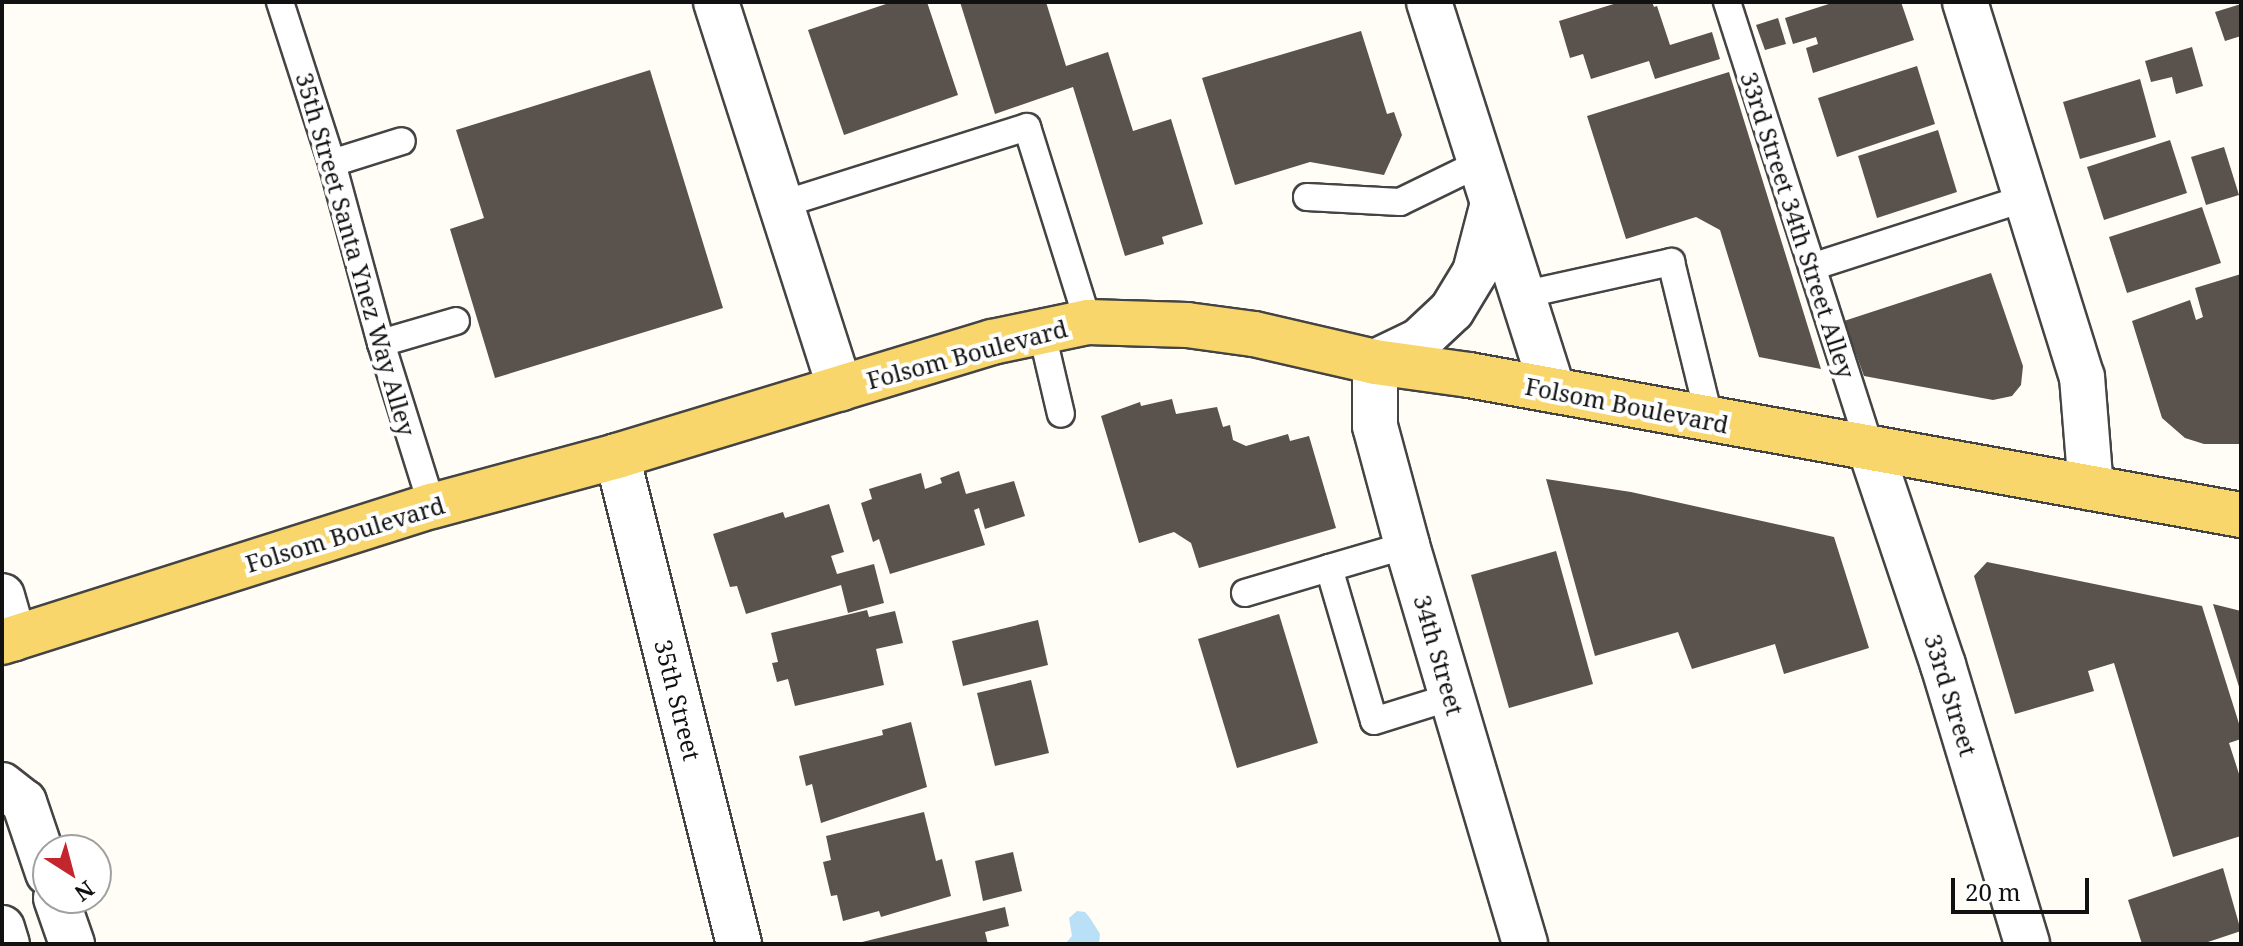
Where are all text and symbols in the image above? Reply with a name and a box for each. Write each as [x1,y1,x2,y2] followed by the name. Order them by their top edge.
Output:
[1735,68,1861,382] street label: 33rd Street 34th Street Alley
[290,69,422,439] street label: 35th Street Santa Ynez Way Alley
[863,313,1071,395] street label: Folsom Boulevard
[1523,371,1731,439] street label: Folsom Boulevard
[242,490,448,578] street label: Folsom Boulevard
[1408,592,1470,718] street label: 34th Street
[1919,631,1983,759] street label: 33rd Street
[649,637,707,763] street label: 35th Street
[32,834,112,914] north arrow
[1955,862,2093,912] scale bar
[69,875,101,909] text: N
[1965,875,2021,908] text: 20 m

